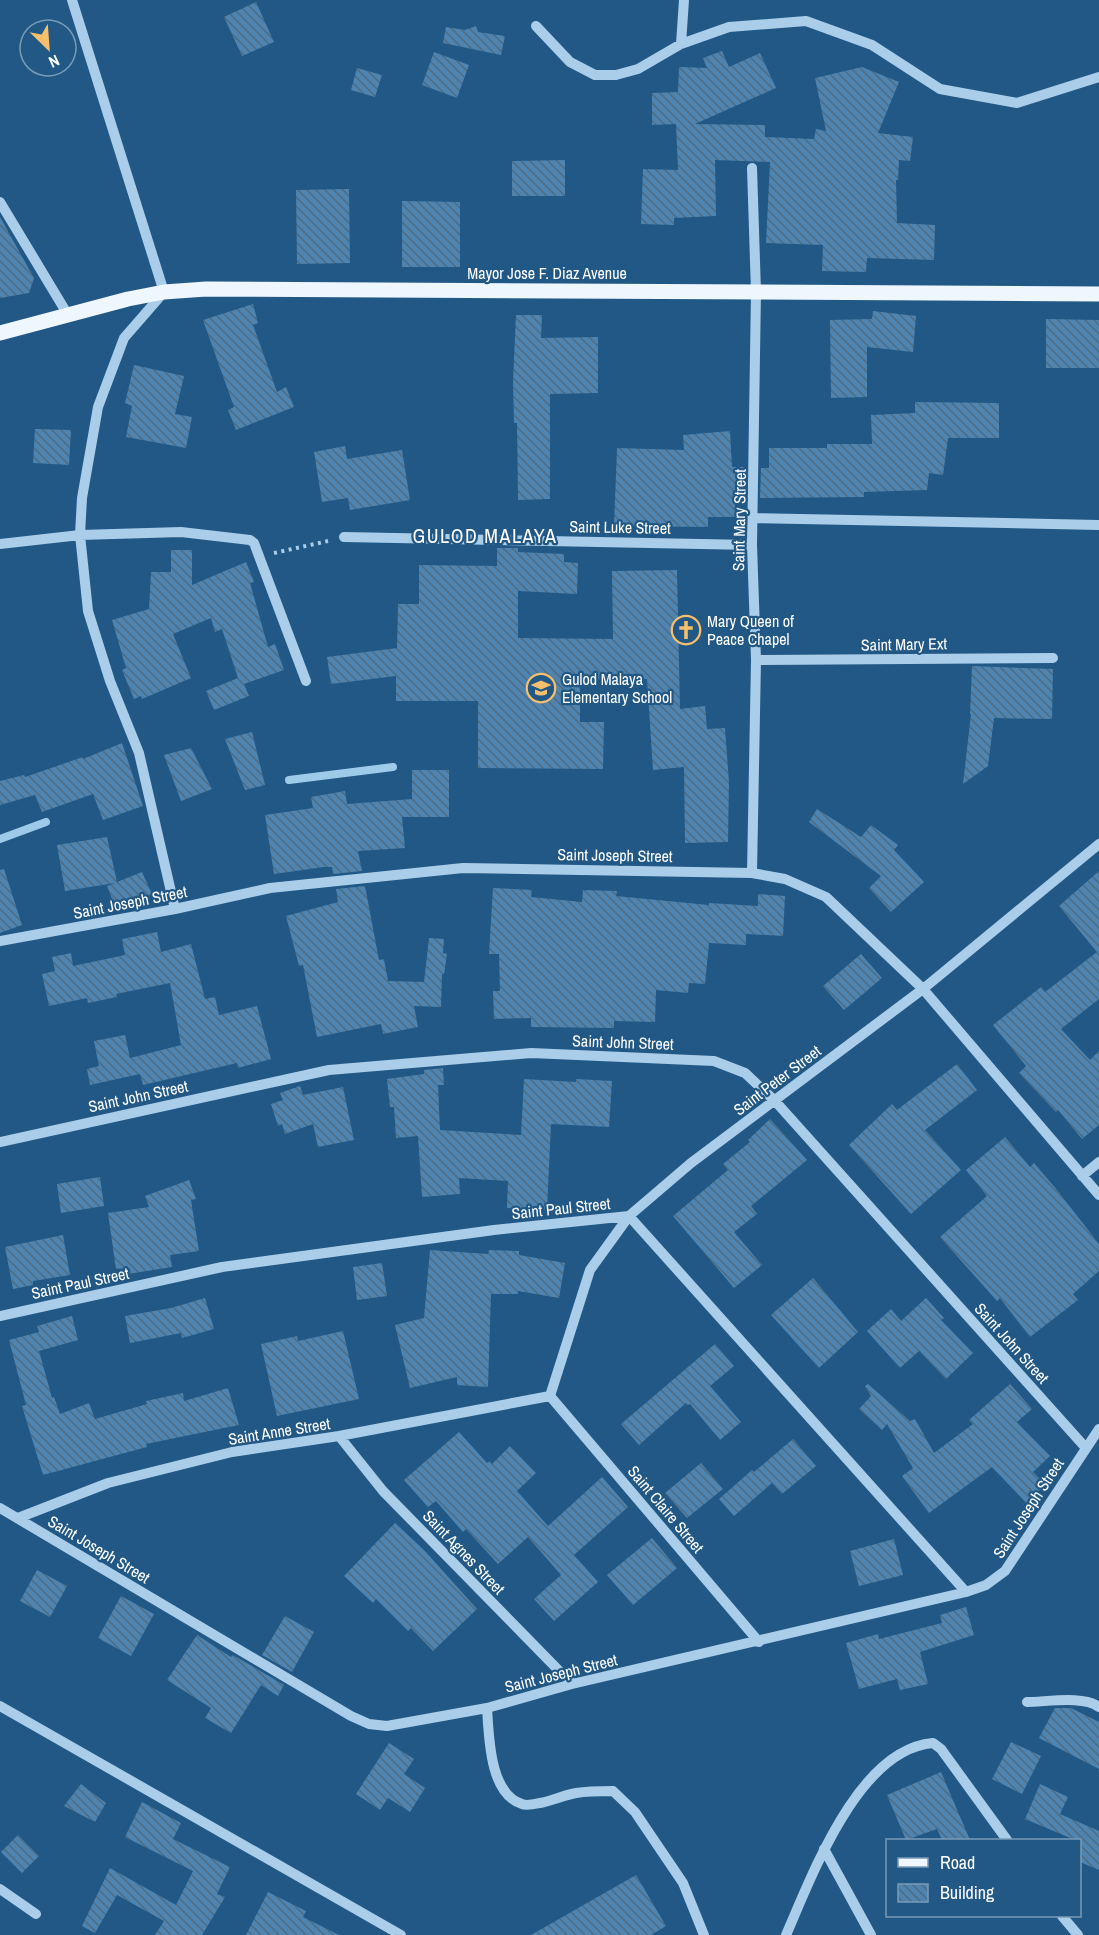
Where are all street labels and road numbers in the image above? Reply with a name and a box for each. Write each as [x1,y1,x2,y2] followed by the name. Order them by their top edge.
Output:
[467,262,627,284] street label: Mayor Jose F. Diaz Avenue
[727,468,751,571] street label: Saint Mary Street
[569,515,671,539] street label: Saint Luke Street
[861,632,948,656] street label: Saint Mary Ext
[557,843,673,867] street label: Saint Joseph Street
[71,880,189,924] street label: Saint Joseph Street
[572,1029,674,1055] street label: Saint John Street
[729,1040,826,1120] street label: Saint Peter Street
[86,1075,190,1117] street label: Saint John Street
[511,1192,612,1224] street label: Saint Paul Street
[29,1262,131,1304] street label: Saint Paul Street
[970,1298,1054,1388] street label: Saint John Street
[226,1412,332,1450] street label: Saint Anne Street
[987,1453,1069,1562] street label: Saint Joseph Street
[623,1461,709,1558] street label: Saint Claire Street
[418,1505,510,1599] street label: Saint Agnes Street
[44,1510,154,1588] street label: Saint Joseph Street
[502,1648,620,1698] street label: Saint Joseph Street

